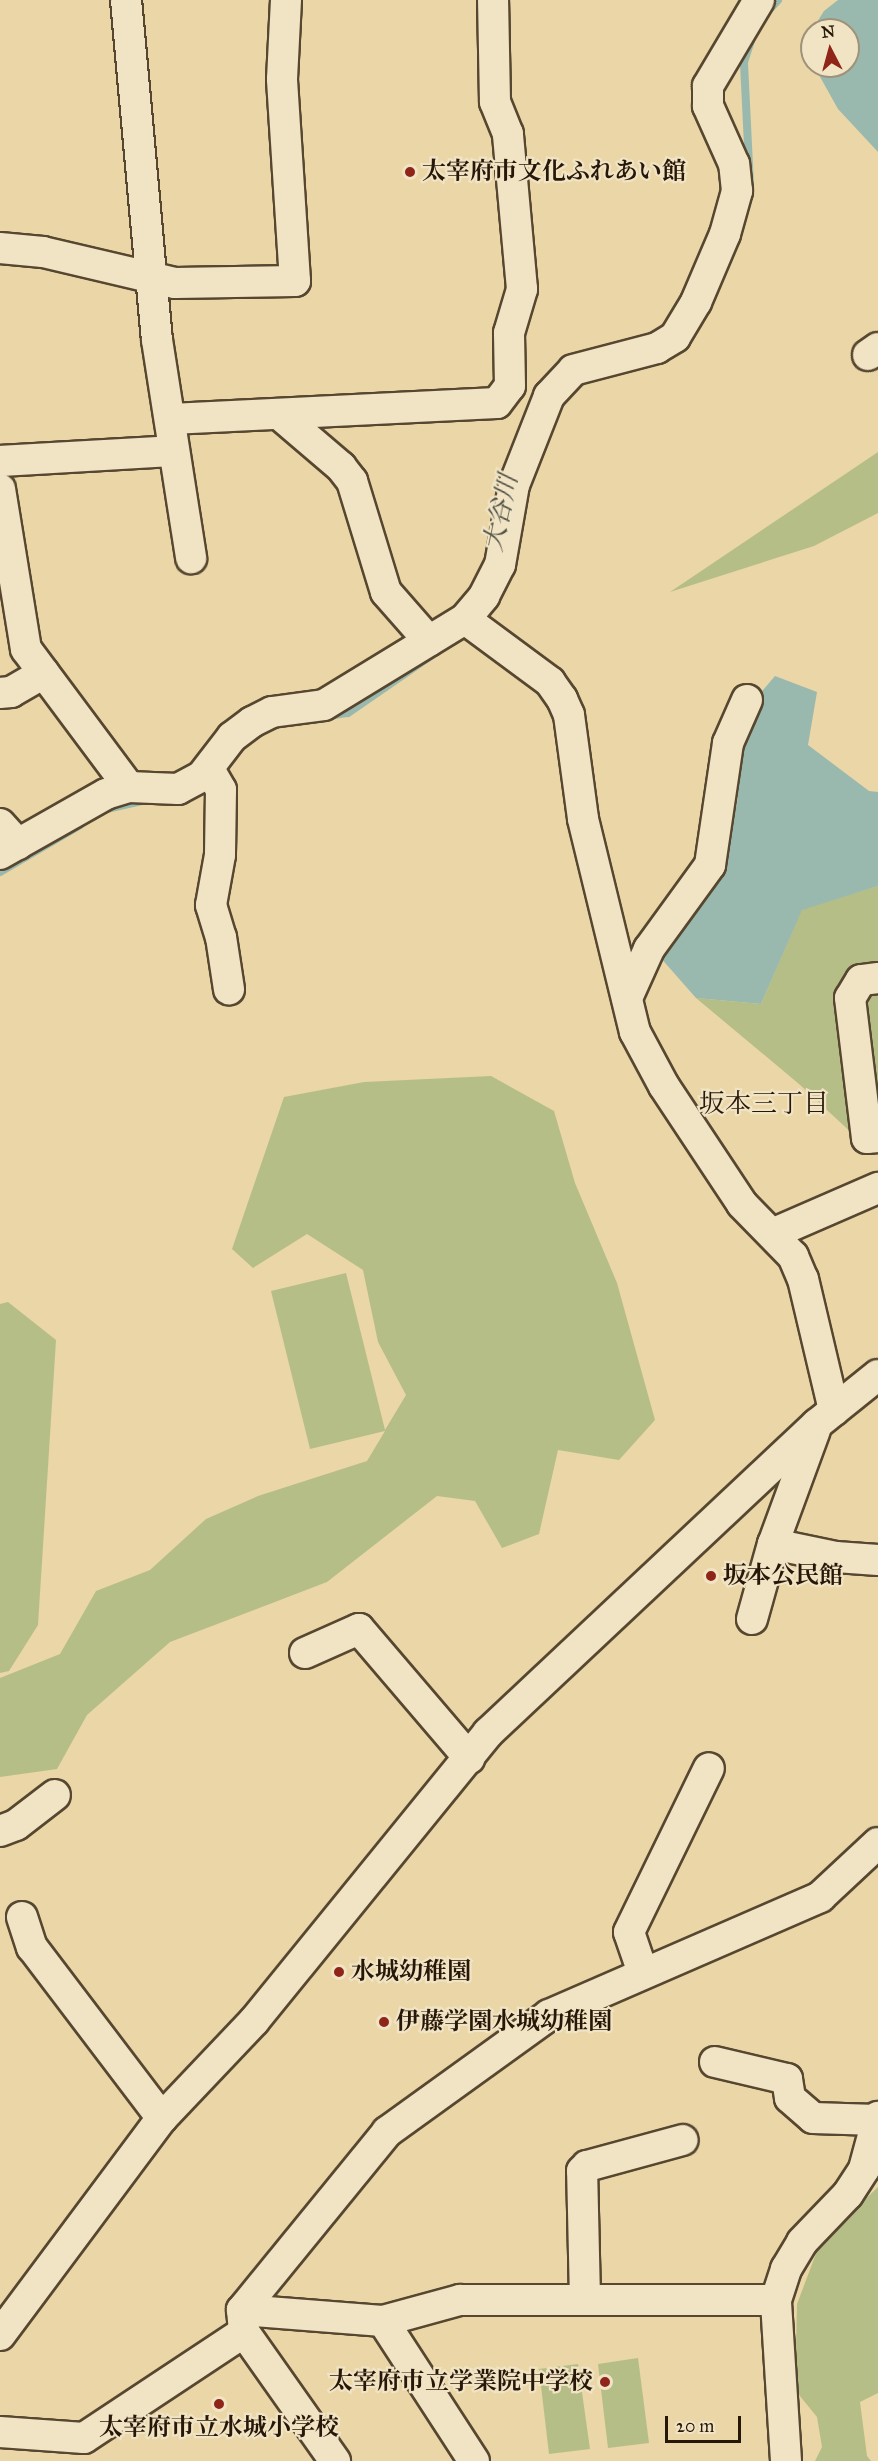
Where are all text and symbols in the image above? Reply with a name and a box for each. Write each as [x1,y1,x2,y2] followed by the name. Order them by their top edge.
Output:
[800,18,860,78] north arrow
[821,21,836,42] text: N
[422,158,686,186] place label: 太宰府市文化ふれあい館
[403,165,417,179] marker: 太宰府市文化ふれあい館
[478,472,524,554] water label: 大谷川
[699,1088,829,1120] district label: 坂本三丁目
[723,1562,843,1590] place label: 坂本公民館
[704,1569,718,1583] marker: 坂本公民館
[351,1958,471,1986] place label: 水城幼稚園
[332,1965,346,1979] marker: 水城幼稚園
[396,2008,612,2036] place label: 伊藤学園水城幼稚園
[377,2015,391,2029] marker: 伊藤学園水城幼稚園
[329,2368,593,2396] place label: 太宰府市立学業院中学校
[598,2375,612,2389] marker: 太宰府市立学業院中学校
[212,2397,226,2411] marker: 太宰府市立水城小学校
[668,2404,744,2442] scale bar
[99,2414,339,2442] place label: 太宰府市立水城小学校
[676,2415,714,2437] text: 20 m

